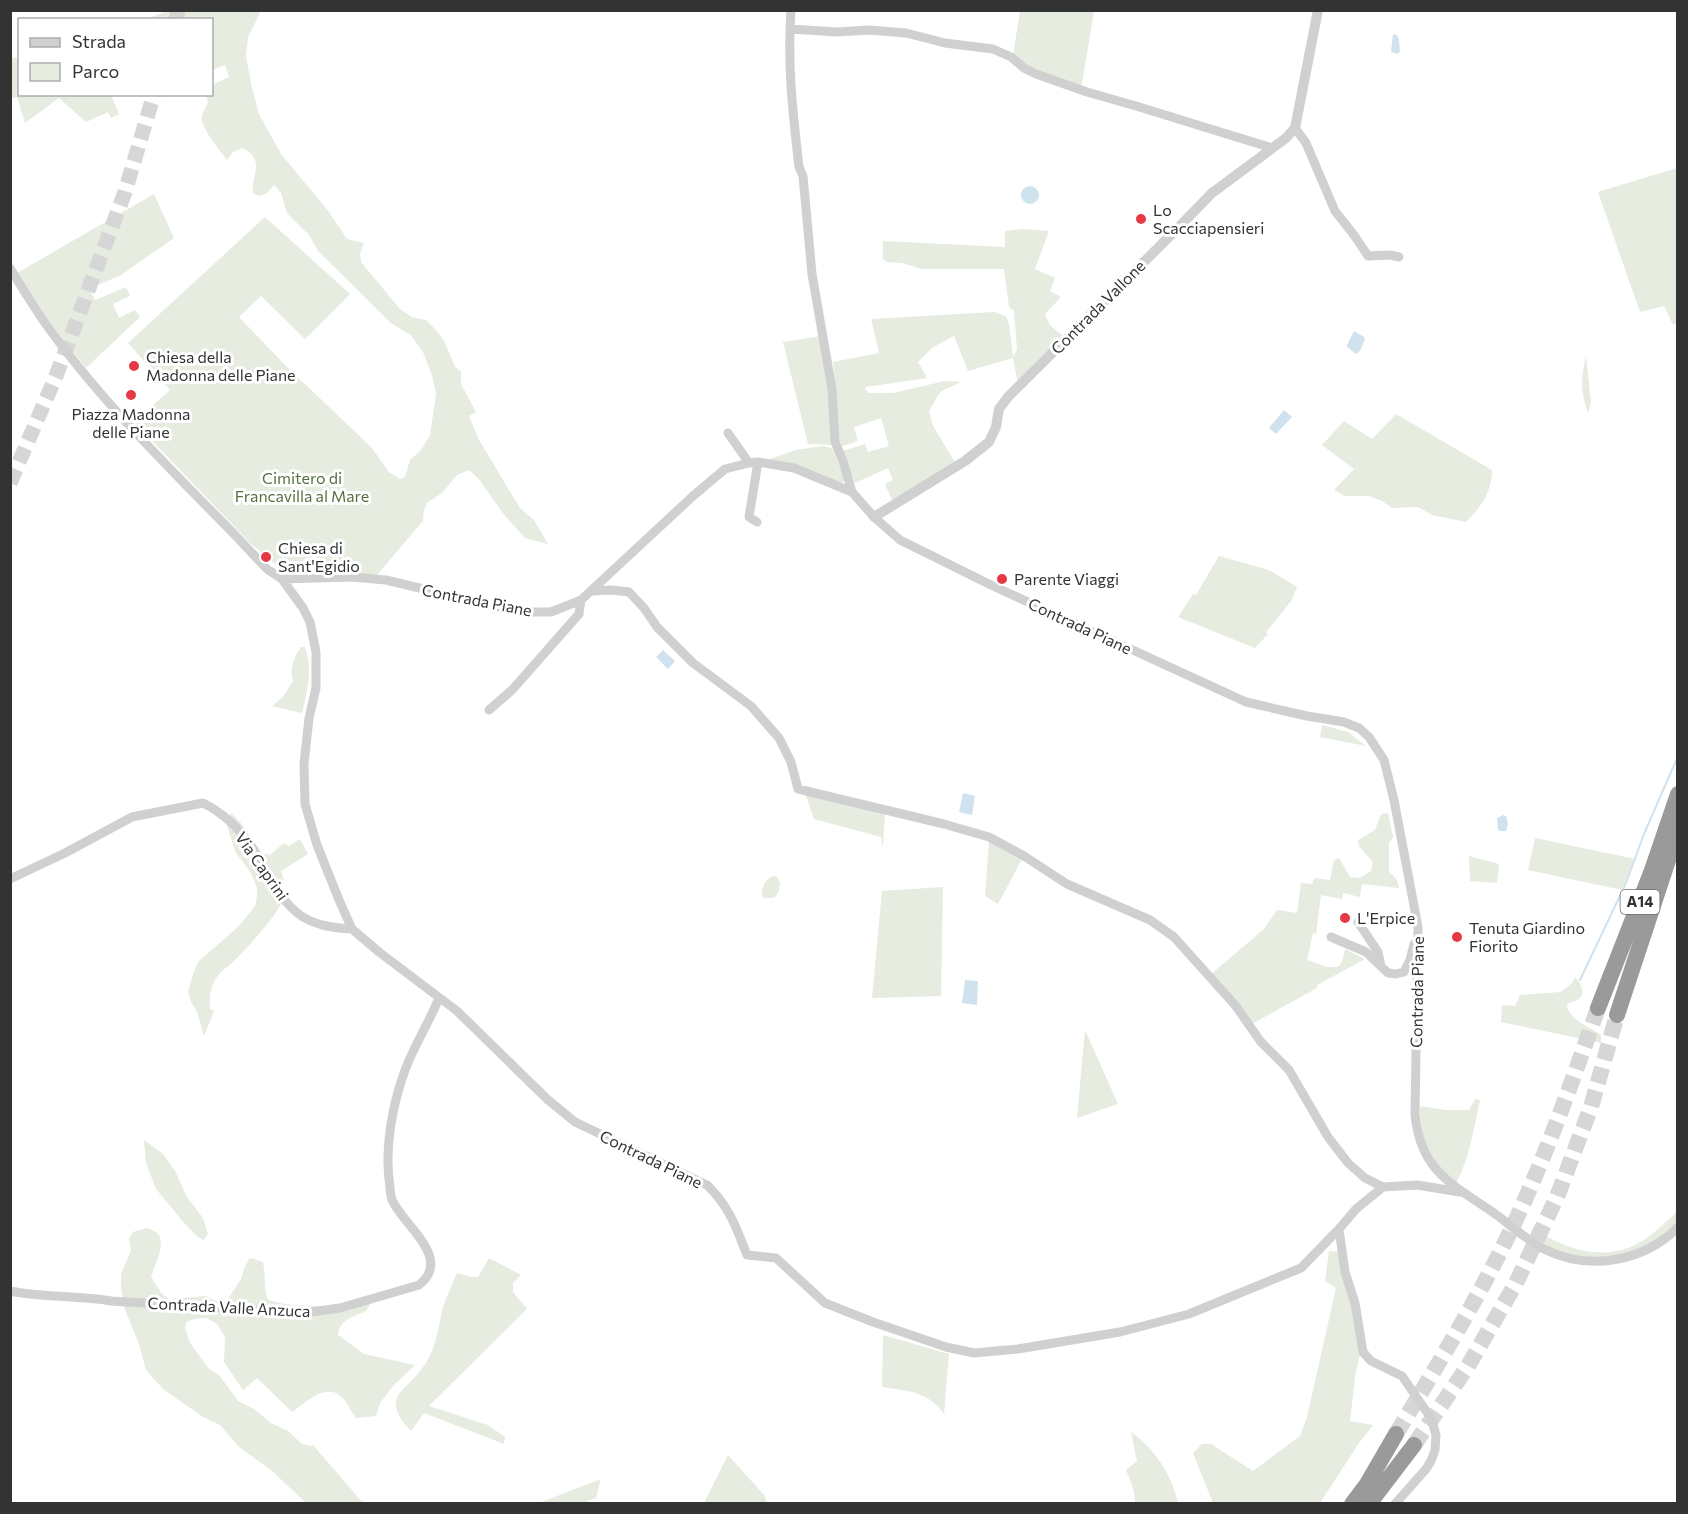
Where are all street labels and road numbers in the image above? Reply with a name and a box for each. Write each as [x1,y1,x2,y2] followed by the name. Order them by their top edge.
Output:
[1047,256,1149,358] street label: Contrada Vallone
[420,580,534,619] street label: Contrada Piane
[1026,593,1135,658] street label: Contrada Piane
[232,828,293,904] street label: Via Caprini
[1620,890,1660,914] road number: A14
[1406,936,1427,1048] street label: Contrada Piane
[597,1126,706,1192] street label: Contrada Piane
[147,1293,311,1320] street label: Contrada Valle Anzuca

